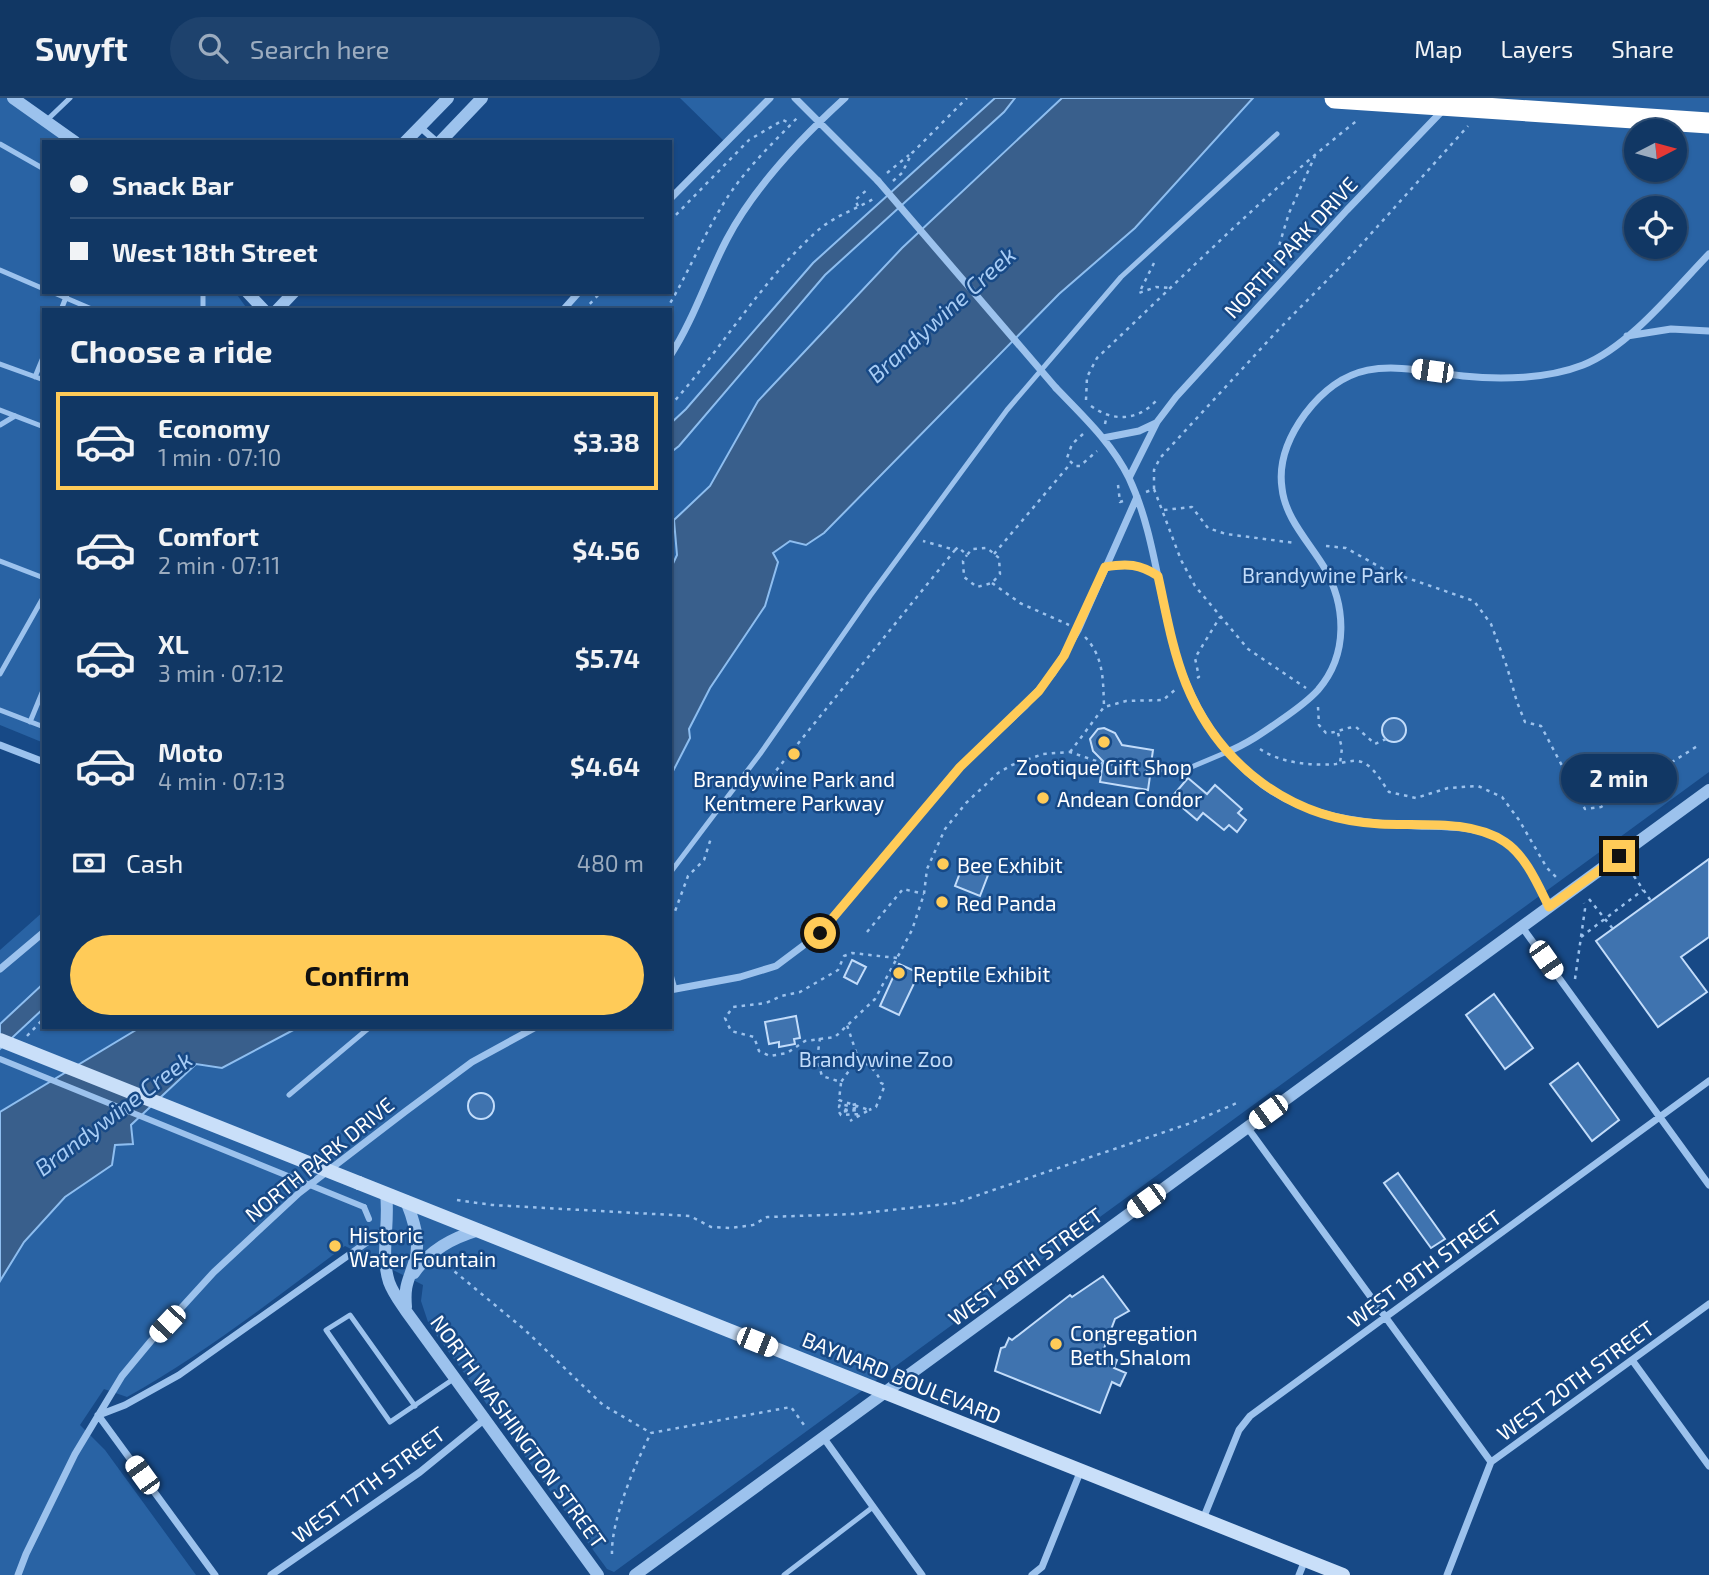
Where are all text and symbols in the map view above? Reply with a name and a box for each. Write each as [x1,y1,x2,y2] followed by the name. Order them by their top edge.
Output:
[170,17,660,80] search box
[35,28,128,68] text: Swyft
[194,29,232,67] icon: search
[250,33,390,64] text: Search here
[1414,34,1462,63] text: Map
[1500,34,1573,63] text: Layers
[1611,34,1674,63] text: Share
[1624,119,1687,182] north arrow
[1624,119,1687,259] map controls
[112,169,234,200] text: Snack Bar
[1218,171,1362,323] street label: NORTH PARK DRIVE
[1624,196,1687,259] button: locate
[112,236,318,267] text: West 18th Street
[861,240,1021,388] water label: Brandywine Creek
[70,331,273,369] text: Choose a ride
[1410,358,1455,384] car
[74,410,137,473] icon: car
[158,412,270,443] text: Economy
[573,426,640,457] text: $3.38
[158,443,281,471] text: 1 min · 07:10
[74,518,137,581] icon: car
[158,520,259,551] text: Comfort
[572,534,640,565] text: $4.56
[158,551,280,579] text: 2 min · 07:11
[1242,562,1404,587] park label: Brandywine Park
[74,626,137,689] icon: car
[158,628,189,659] text: XL
[575,642,640,673] text: $5.74
[158,659,284,687] text: 3 min · 07:12
[74,734,137,797] icon: car
[1096,734,1112,750] marker: Zootique Gift Shop
[158,736,223,767] text: Moto
[786,746,802,762] marker: Brandywine Park and Kentmere Parkway
[570,750,640,781] text: $4.64
[1016,754,1192,779] place label: Zootique Gift Shop
[1561,754,1677,804] callout: 2 min
[1590,764,1648,792] text: 2 min
[693,766,895,815] place label: Brandywine Park and Kentmere Parkway
[158,767,285,795] text: 4 min · 07:13
[1057,786,1203,811] place label: Andean Condor
[1035,790,1051,806] marker: Andean Condor
[1603,840,1635,872] route end
[70,844,108,882] icon: cash
[126,847,183,878] text: Cash
[577,849,644,877] text: 480 m
[957,852,1063,877] place label: Bee Exhibit
[935,856,951,872] marker: Bee Exhibit
[956,890,1056,915] place label: Red Panda
[934,894,950,910] marker: Red Panda
[804,917,836,949] route start
[70,935,644,1015] button: Confirm
[1526,937,1567,983] car
[913,961,1050,986] place label: Reptile Exhibit
[891,965,907,981] marker: Reptile Exhibit
[29,1045,197,1181] water label: Brandywine Creek
[799,1046,953,1071] park label: Brandywine Zoo
[240,1091,398,1227] street label: NORTH PARK DRIVE
[1245,1091,1292,1133] car
[1123,1180,1170,1222] car
[943,1202,1107,1330] street label: WEST 18TH STREET
[1342,1204,1506,1332] street label: WEST 19TH STREET
[349,1222,496,1271] place label: Historic Water Fountain
[327,1238,343,1254] marker: Historic Water Fountain
[145,1301,190,1347] car
[426,1310,612,1552] street label: NORTH WASHINGTON STREET
[1492,1315,1658,1445] street label: WEST 20TH STREET
[1070,1320,1198,1369] place label: Congregation Beth Shalom
[734,1324,781,1360] car
[799,1326,1005,1428] street label: BAYNARD BOULEVARD
[1048,1336,1064,1352] marker: Congregation Beth Shalom
[287,1420,449,1548] street label: WEST 17TH STREET
[122,1452,163,1498] car

